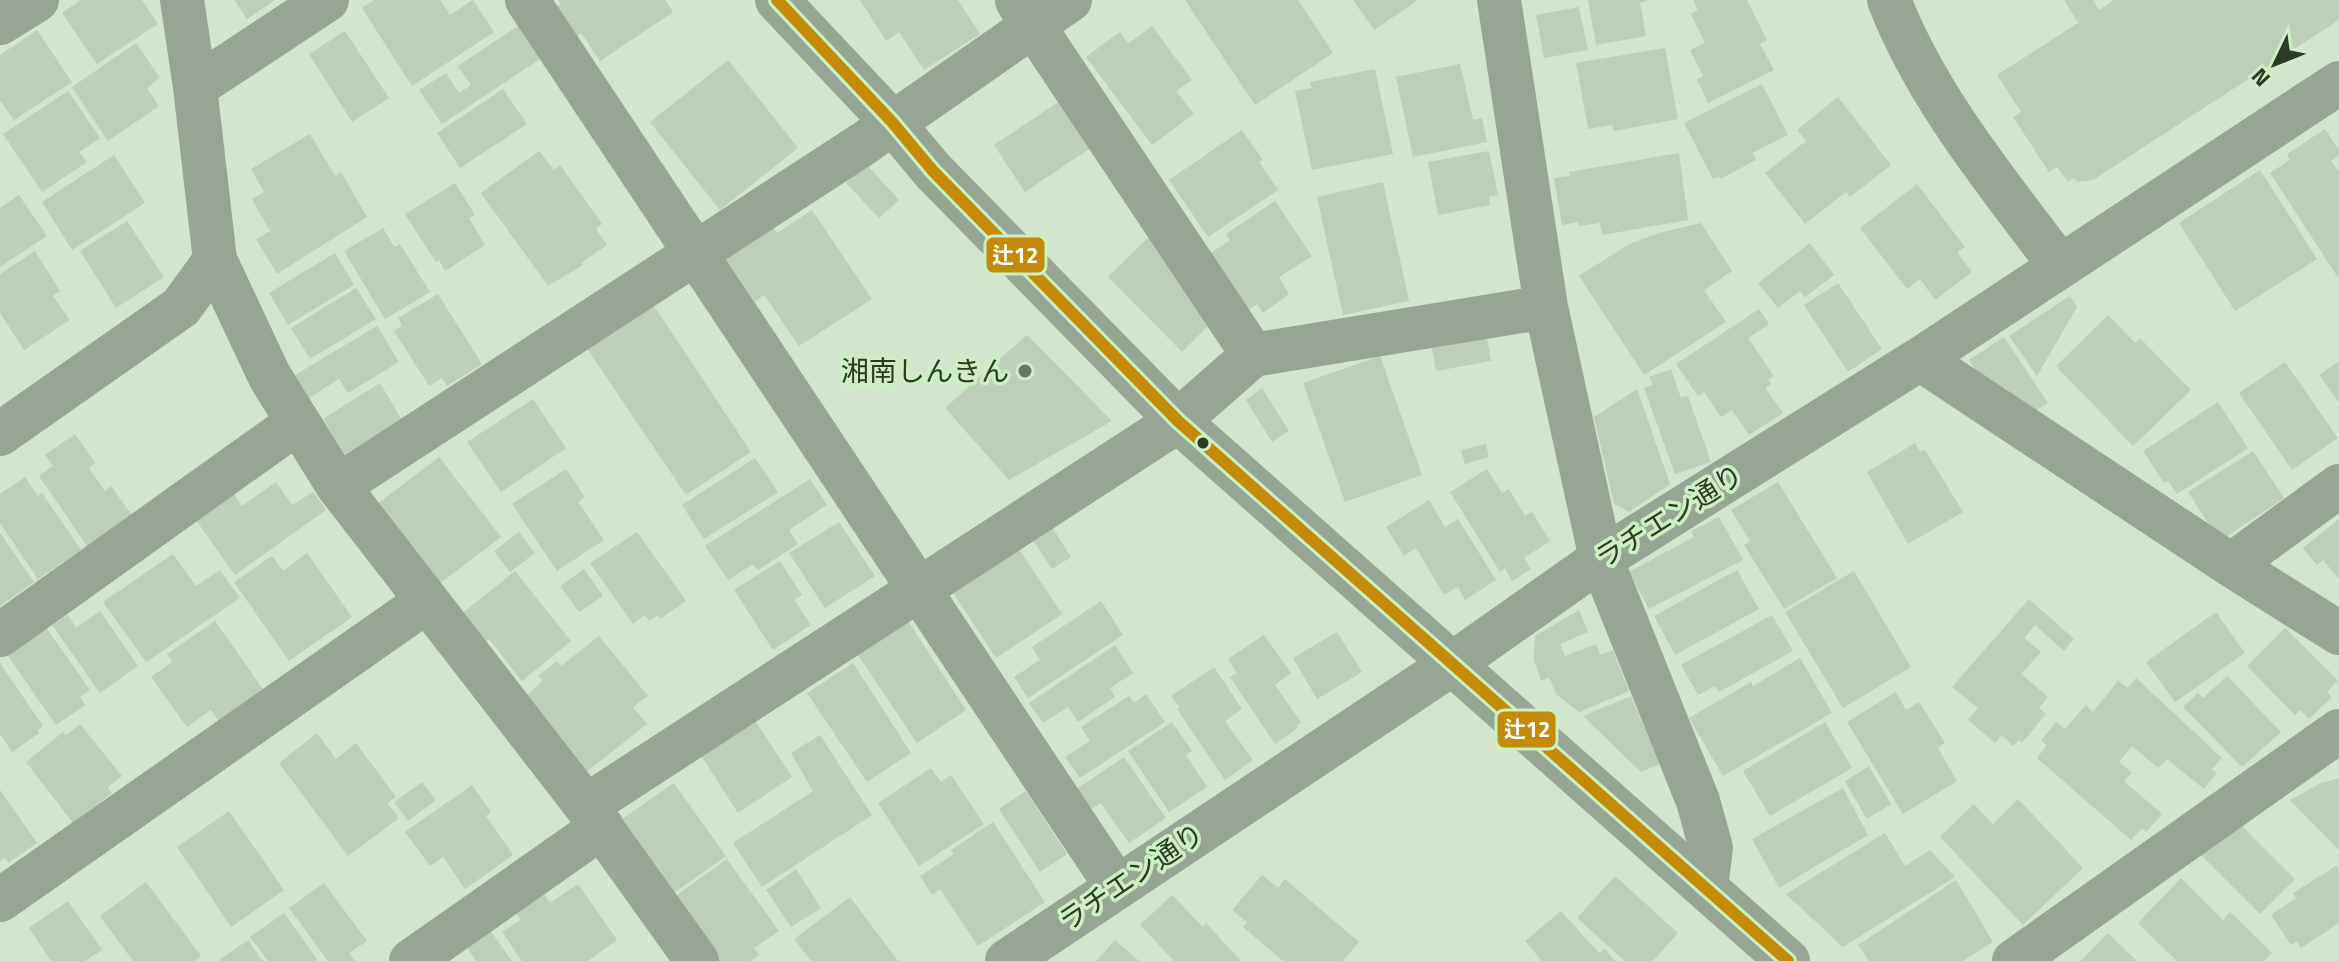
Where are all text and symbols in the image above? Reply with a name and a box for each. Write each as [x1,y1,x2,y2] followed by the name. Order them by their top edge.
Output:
[2235,24,2315,104] north arrow
[2243,60,2278,95] text: N
[985,236,1046,274] line badge: 辻12
[992,238,1038,272] text: 辻12
[841,349,1009,392] place label: 湘南しんきん
[1016,362,1034,380] marker: 湘南しんきん
[1195,435,1211,451] unlabelled marker
[1586,453,1751,578] street label: ラチエン通り
[1496,710,1557,749] line badge: 辻12
[1504,712,1550,746] text: 辻12
[1049,812,1212,941] street label: ラチエン通り

